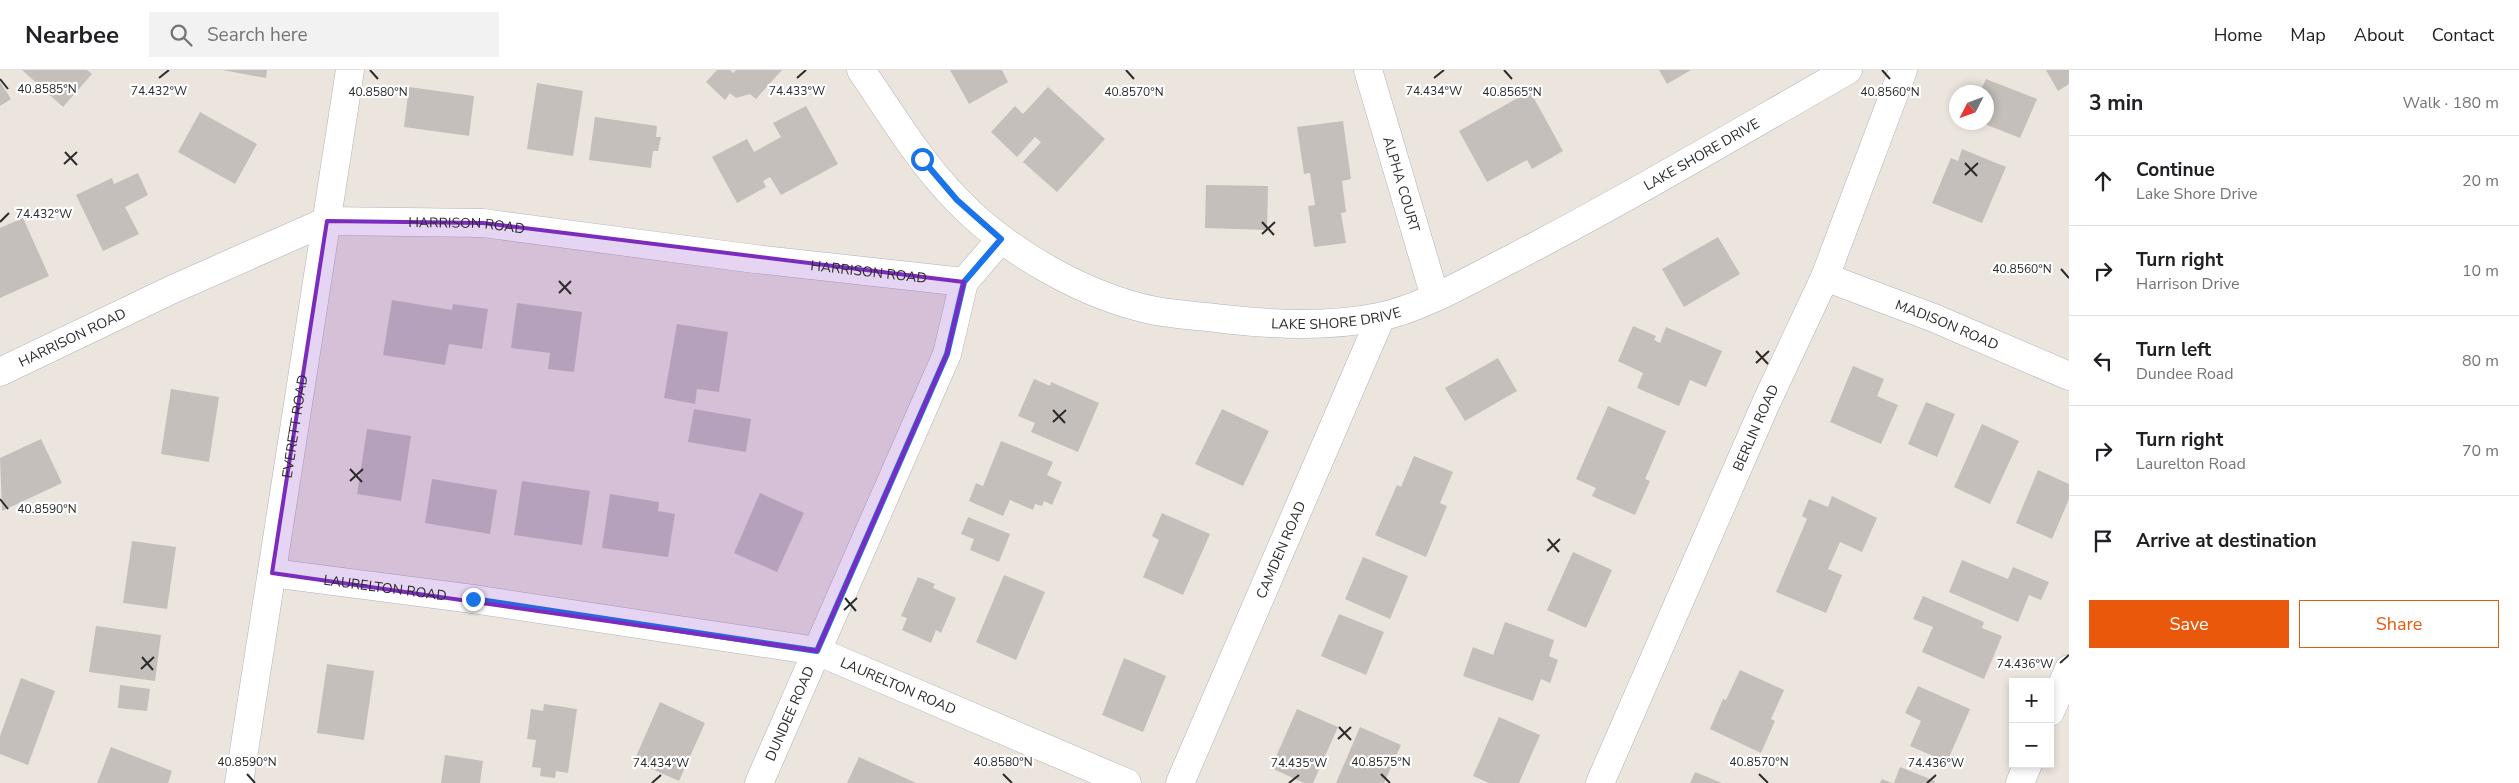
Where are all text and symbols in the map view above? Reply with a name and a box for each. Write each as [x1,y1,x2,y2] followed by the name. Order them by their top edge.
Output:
[149,12,499,57] search box
[25,19,119,51] text: Nearbee
[167,21,195,49] icon: search
[207,22,308,48] text: Search here
[2214,23,2262,47] text: Home
[2290,23,2326,47] text: Map
[2354,23,2404,47] text: About
[2432,23,2494,47] text: Contact
[17,81,77,97] text: 40.8585°N
[131,83,187,99] text: 74.432°W
[769,83,825,99] text: 74.433°W
[1406,83,1462,99] text: 74.434°W
[348,84,408,100] text: 40.8580°N
[1104,84,1164,100] text: 40.8570°N
[1482,84,1542,100] text: 40.8565°N
[1860,84,1920,100] text: 40.8560°N
[1949,85,1994,130] north arrow
[2089,89,2143,117] text: 3 min
[2403,92,2499,114] text: Walk · 180 m
[1640,113,1763,195] street label: LAKE SHORE DRIVE
[1379,134,1425,235] street label: ALPHA COURT
[911,148,934,171] route start
[2136,157,2215,183] text: Continue
[2089,167,2117,195] icon: ahead
[2462,170,2499,192] text: 20 m
[2136,183,2258,205] text: Lake Shore Drive
[16,206,72,222] text: 74.432°W
[408,213,526,238] street label: HARRISON ROAD
[2136,247,2223,273] text: Turn right
[809,256,928,287] street label: HARRISON ROAD
[2089,257,2117,285] icon: right
[2462,260,2499,282] text: 10 m
[1992,261,2052,277] text: 40.8560°N
[2136,273,2240,295] text: Harrison Drive
[1893,295,2002,354] street label: MADISON ROAD
[1271,302,1403,334] street label: LAKE SHORE DRIVE
[15,304,129,371] street label: HARRISON ROAD
[2136,337,2211,363] text: Turn left
[2089,347,2117,375] icon: left
[2462,350,2499,372] text: 80 m
[2136,363,2234,385] text: Dundee Road
[277,373,312,479] street label: EVERETT ROAD
[1728,381,1783,474] street label: BERLIN ROAD
[2136,427,2223,453] text: Turn right
[2089,437,2117,465] icon: right
[2462,440,2499,462] text: 70 m
[2136,453,2246,475] text: Laurelton Road
[1251,498,1310,601] street label: CAMDEN ROAD
[17,501,77,517] text: 40.8590°N
[2089,527,2117,555] icon: arrive
[2136,528,2317,554] text: Arrive at destination
[322,570,448,605] street label: LAURELTON ROAD
[462,588,485,611] route end
[2089,600,2289,648] button: Save
[2299,600,2499,648] button: Share
[838,653,959,719] street label: LAURELTON ROAD
[1997,656,2053,672] text: 74.436°W
[760,663,819,764] street label: DUNDEE ROAD
[2009,678,2054,768] map controls
[2009,678,2054,723] button: +
[2009,723,2054,768] button: −
[217,754,277,770] text: 40.8590°N
[973,754,1033,770] text: 40.8580°N
[1351,754,1411,770] text: 40.8575°N
[1729,754,1789,770] text: 40.8570°N
[633,755,689,771] text: 74.434°W
[1271,755,1327,771] text: 74.435°W
[1908,755,1964,771] text: 74.436°W

